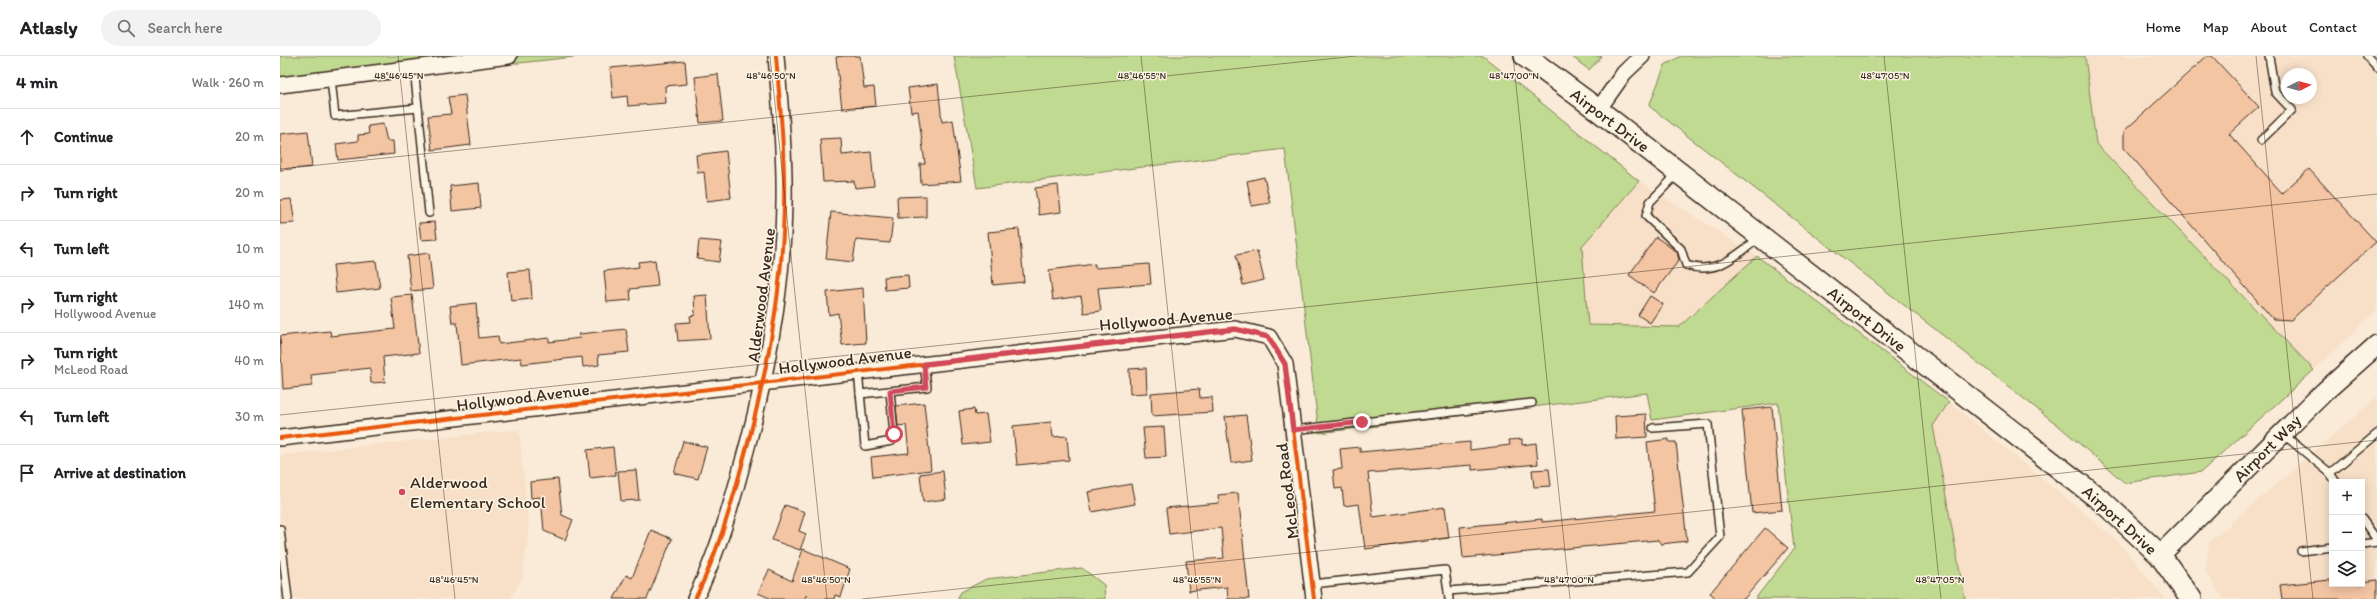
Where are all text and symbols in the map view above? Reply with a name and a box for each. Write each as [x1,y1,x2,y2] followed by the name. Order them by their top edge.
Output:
[101,10,381,46] search box
[20,16,77,39] text: Atlasly
[115,17,137,39] icon: search
[147,19,223,37] text: Search here
[2146,19,2181,36] text: Home
[2203,19,2229,36] text: Map
[2251,19,2287,36] text: About
[2309,19,2357,36] text: Contact
[2281,68,2317,104] north arrow
[374,69,424,82] text: 48°46'45"N
[746,69,796,82] text: 48°46'50"N
[1118,69,1167,82] text: 48°46'55"N
[1489,69,1539,82] text: 48°47'00"N
[1860,69,1910,82] text: 48°47'05"N
[16,72,58,92] text: 4 min
[192,75,264,90] text: Walk · 260 m
[1566,84,1654,156] street label: Airport Drive
[16,126,38,148] icon: ahead
[54,128,113,146] text: Continue
[235,129,264,144] text: 20 m
[16,182,38,204] icon: right
[54,184,118,202] text: Turn right
[235,185,264,200] text: 20 m
[743,227,779,363] street label: Alderwood Avenue
[16,238,38,260] icon: left
[54,240,109,258] text: Turn left
[236,241,264,256] text: 10 m
[1824,282,1910,356] street label: Airport Drive
[54,288,118,306] text: Turn right
[16,294,38,316] icon: right
[228,297,264,312] text: 140 m
[1098,303,1234,335] street label: Hollywood Avenue
[54,306,156,321] text: Hollywood Avenue
[777,342,913,378] street label: Hollywood Avenue
[54,344,118,362] text: Turn right
[16,350,38,372] icon: right
[234,353,264,368] text: 40 m
[54,362,128,377] text: McLeod Road
[455,379,591,415] street label: Hollywood Avenue
[16,406,38,428] icon: left
[54,408,109,426] text: Turn left
[235,409,264,424] text: 30 m
[2229,410,2305,486] street label: Airport Way
[1353,413,1371,431] route end
[885,425,903,443] route start
[1271,441,1303,540] street label: McLeod Road
[16,462,38,484] icon: arrive
[54,464,186,482] text: Arrive at destination
[410,472,546,512] place label: Alderwood Elementary School
[2329,479,2365,587] map controls
[2329,479,2365,515] button: +
[2078,481,2162,559] street label: Airport Drive
[397,487,407,497] marker: Alderwood Elementary School
[2329,515,2365,551] button: −
[2329,551,2365,587] button: layers
[429,573,479,586] text: 48°46'45"N
[801,573,851,586] text: 48°46'50"N
[1173,573,1222,586] text: 48°46'55"N
[1544,573,1594,586] text: 48°47'00"N
[1915,573,1965,586] text: 48°47'05"N

